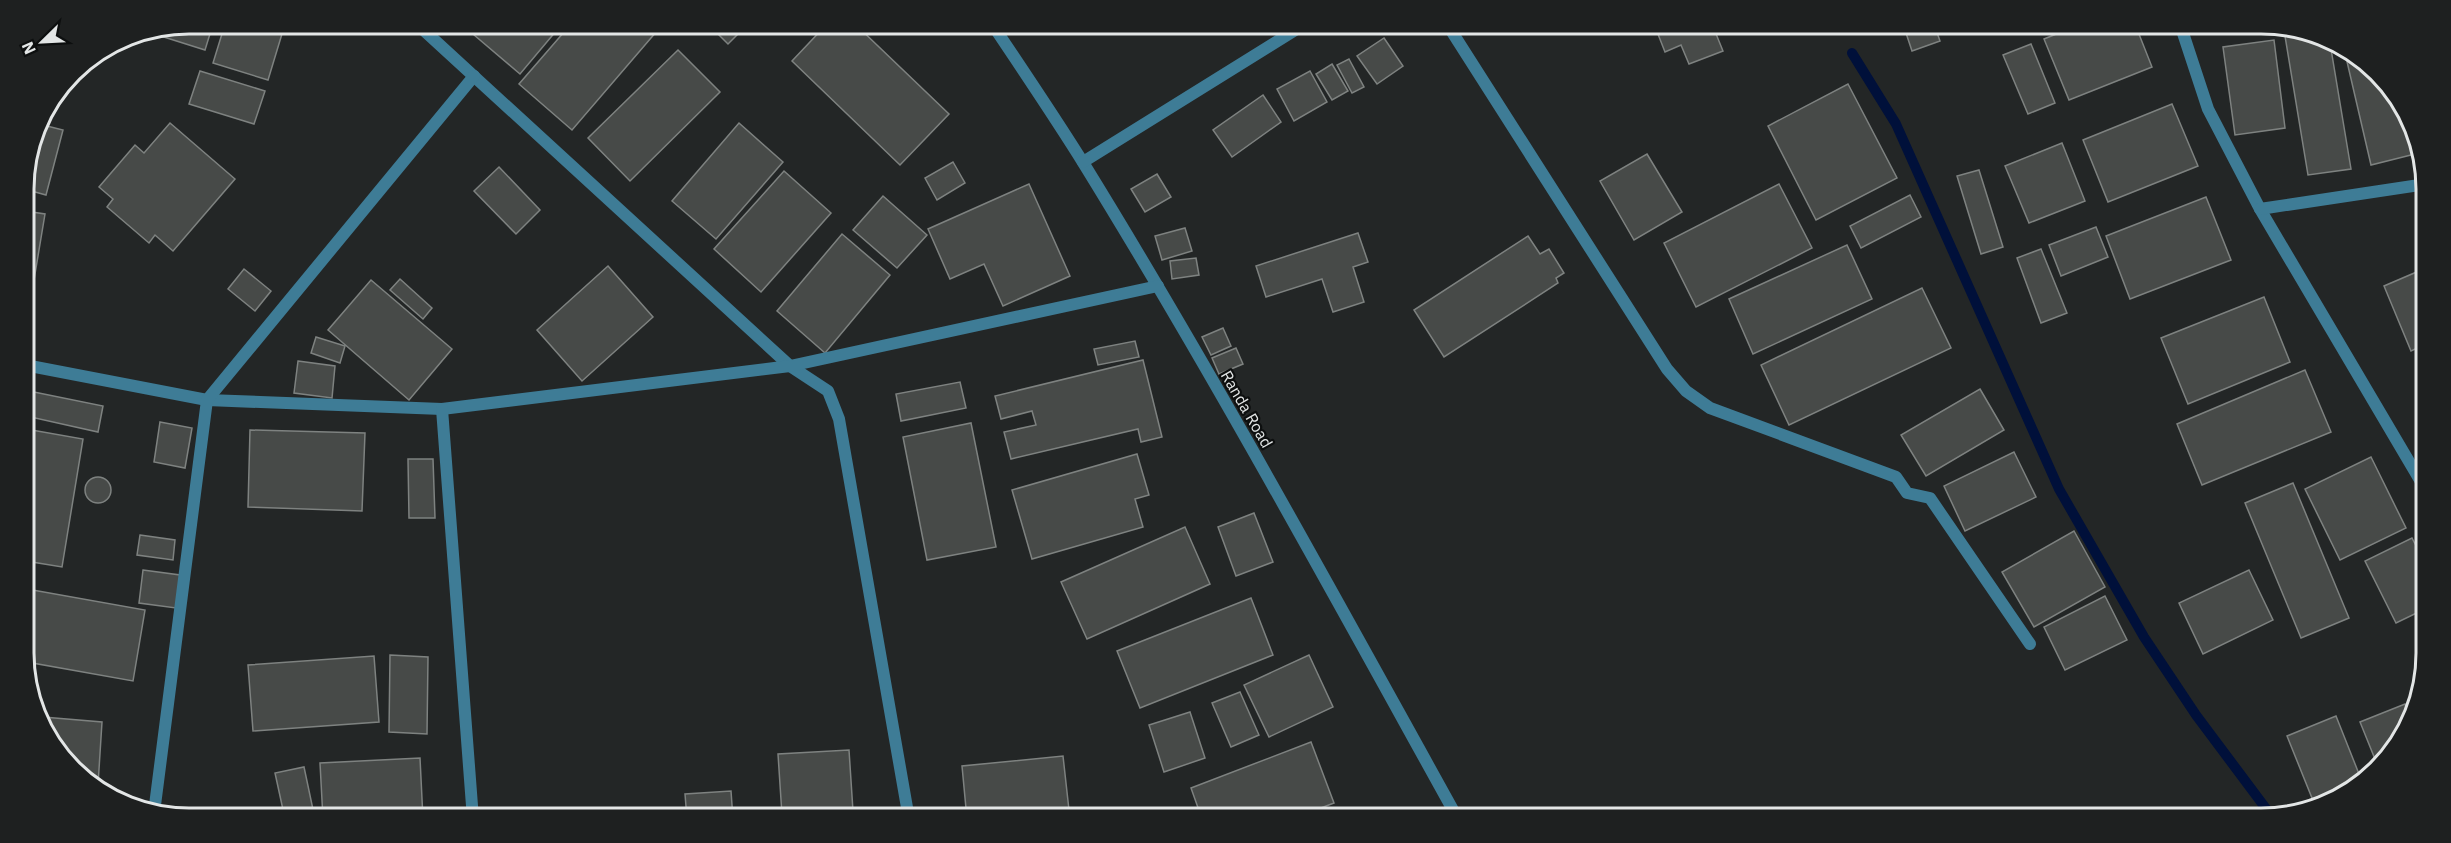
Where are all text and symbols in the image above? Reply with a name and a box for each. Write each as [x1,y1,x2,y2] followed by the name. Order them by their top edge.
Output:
[12,12,72,72] north arrow
[17,39,40,57] text: N
[1217,367,1277,451] street label: Randa Road

